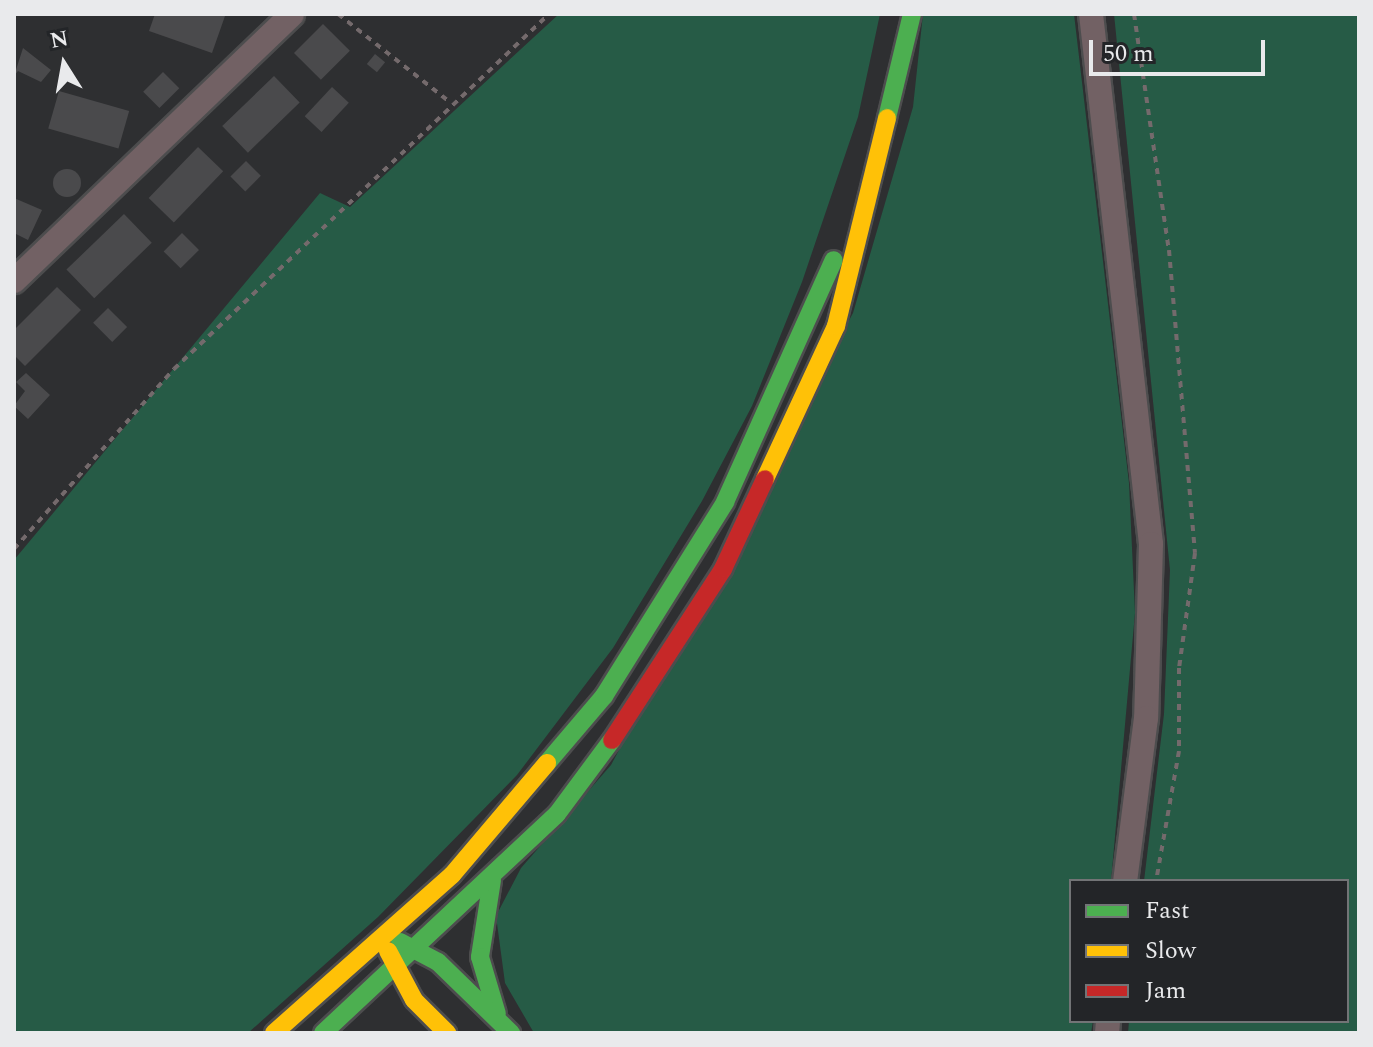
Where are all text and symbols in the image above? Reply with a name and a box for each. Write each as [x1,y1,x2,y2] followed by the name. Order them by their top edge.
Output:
[47,22,71,58] text: N
[24,24,104,104] north arrow
[1093,24,1269,74] scale bar
[1103,36,1154,72] text: 50 m
[1069,879,1349,1023] legend
[1145,893,1190,929] text: Fast
[1145,933,1196,969] text: Slow
[1145,973,1186,1009] text: Jam

